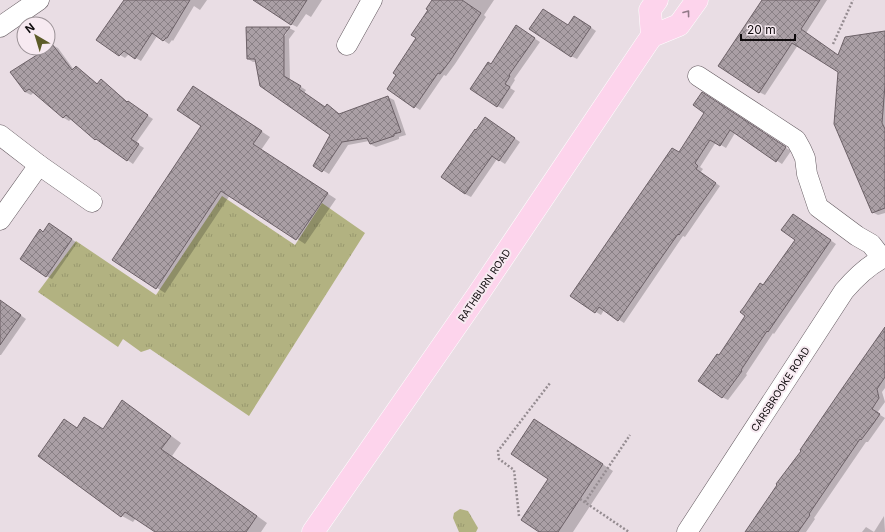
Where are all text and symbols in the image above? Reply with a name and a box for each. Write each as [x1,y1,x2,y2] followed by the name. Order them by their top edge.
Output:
[683,10,690,17] one-way arrow
[16,16,56,56] north arrow
[741,16,795,42] scale bar
[22,20,37,36] text: N
[747,22,776,37] text: 20 m
[455,246,513,324] street label: RATHBURN ROAD
[748,344,812,434] street label: CARSBROOKE ROAD

